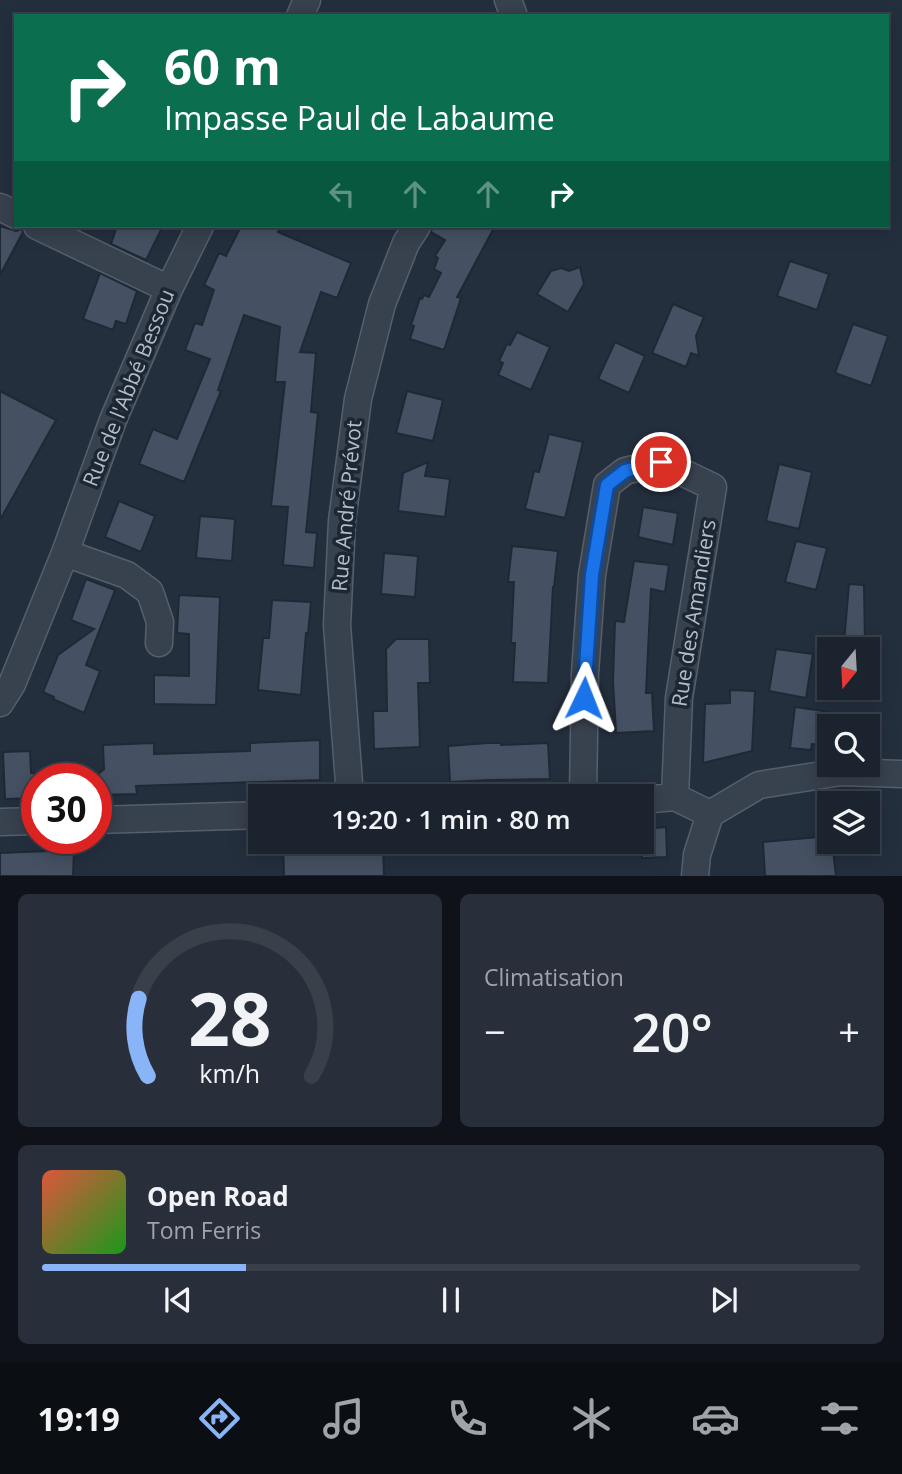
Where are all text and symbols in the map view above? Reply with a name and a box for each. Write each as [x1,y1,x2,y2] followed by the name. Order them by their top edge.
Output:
[164,33,281,99] text: 60 m
[49,42,140,133] icon: right
[164,96,555,139] text: Impasse Paul de Labaume
[323,175,361,213] icon: left
[396,175,434,213] icon: ahead
[469,175,507,213] icon: ahead
[542,175,580,213] icon: right
[76,285,180,490] street label: Rue de l'Abbé Bessou
[325,419,367,593] street label: Rue André Prévot
[631,432,691,492] pin
[642,443,680,481] icon: arrive
[664,517,722,708] street label: Rue des Amandiers
[817,637,880,700] north arrow
[817,637,880,854] map controls
[547,661,621,735] position arrow
[817,714,880,777] button: search
[21,763,112,854] speed limit sign: 30
[817,791,880,854] button: layers
[331,801,571,837] text: 19:20 · 1 min · 80 m
[484,961,624,993] text: Climatisation
[188,969,272,1068] text: 28
[631,996,713,1067] text: 20°
[484,1005,506,1057] text: −
[838,1005,860,1057] text: +
[200,1056,260,1090] text: km/h
[147,1178,289,1214] text: Open Road
[147,1214,261,1246] text: Tom Ferris
[159,1281,197,1319] icon: previous
[432,1281,470,1319] icon: pause
[705,1281,743,1319] icon: next
[195,1394,244,1443] icon: directions
[319,1394,368,1443] icon: music
[443,1394,492,1443] icon: phone
[567,1394,616,1443] icon: climate
[691,1394,740,1443] icon: car
[815,1394,864,1443] icon: filters
[38,1397,120,1440] text: 19:19

